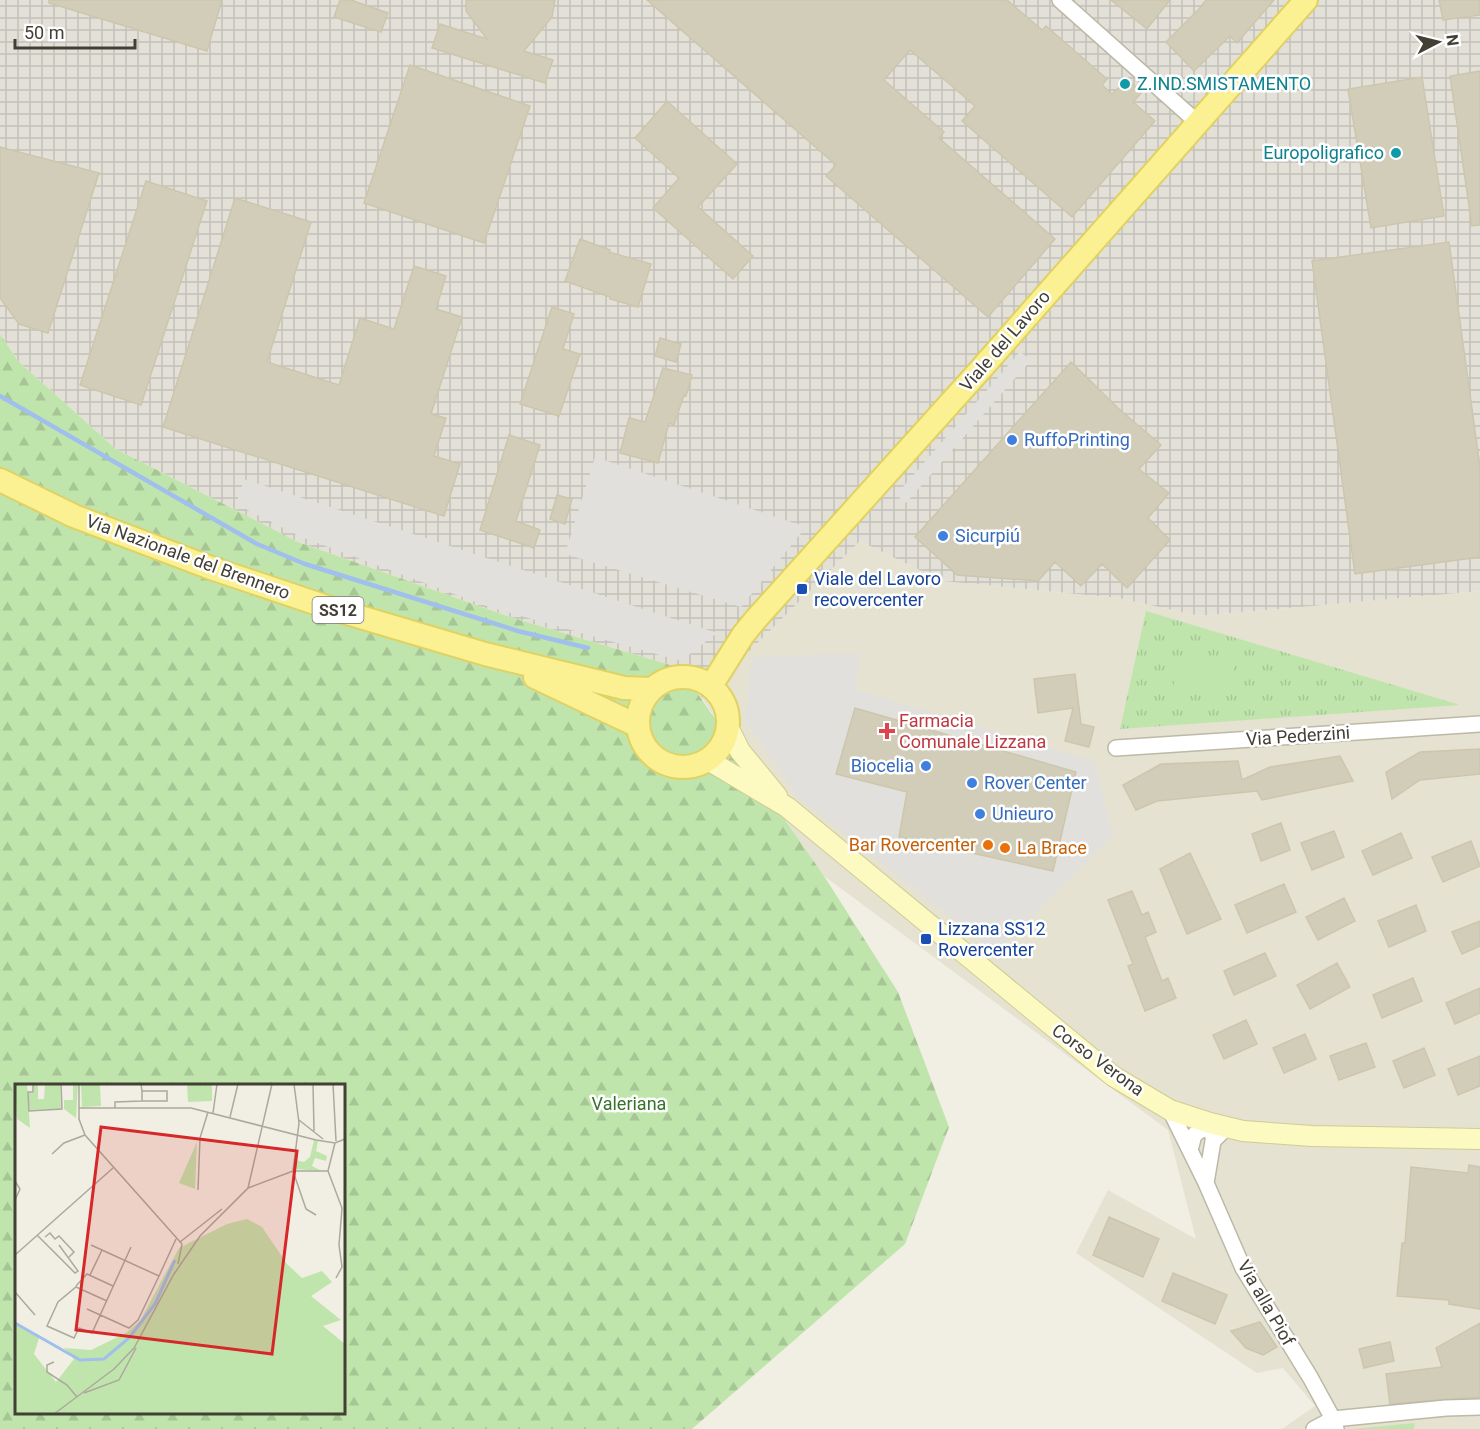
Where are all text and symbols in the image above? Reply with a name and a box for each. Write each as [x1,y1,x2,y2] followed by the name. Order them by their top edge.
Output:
[15,12,135,50] scale bar
[1408,12,1468,72] north arrow
[24,22,64,43] text: 50 m
[1442,33,1463,47] text: N
[1137,73,1311,94] place label: Z.IND.SMISTAMENTO
[1118,77,1132,91] marker: Z.IND.SMISTAMENTO
[1263,142,1384,163] place label: Europoligrafico
[1389,146,1403,160] marker: Europoligrafico
[955,286,1054,395] street label: Viale del Lavoro
[1024,429,1130,450] place label: RuffoPrinting
[1005,433,1019,447] marker: RuffoPrinting
[83,510,293,603] street label: Via Nazionale del Brennero
[955,525,1020,546] place label: Sicurpiú
[936,529,950,543] marker: Sicurpiú
[814,568,941,610] place label: Viale del Lavoro recovercenter
[795,582,809,596] marker: Viale del Lavoro recovercenter
[312,597,364,623] road number: SS12
[899,710,1046,752] place label: Farmacia Comunale Lizzana
[1245,721,1351,750] street label: Via Pederzini
[880,724,894,738] marker: Farmacia Comunale Lizzana
[851,755,914,776] place label: Biocelia
[919,759,933,773] marker: Biocelia
[984,772,1087,793] place label: Rover Center
[965,776,979,790] marker: Rover Center
[992,803,1054,824] place label: Unieuro
[973,807,987,821] marker: Unieuro
[849,834,976,855] place label: Bar Rovercenter
[1017,837,1087,858] place label: La Brace
[981,838,995,852] marker: Bar Rovercenter
[998,841,1012,855] marker: La Brace
[938,918,1046,960] place label: Lizzana SS12 Rovercenter
[919,932,933,946] marker: Lizzana SS12 Rovercenter
[1048,1019,1148,1100] street label: Corso Verona
[15,1084,345,1414] inset map
[592,1093,666,1114] park label: Valeriana
[1234,1256,1300,1350] street label: Via alla Piof

